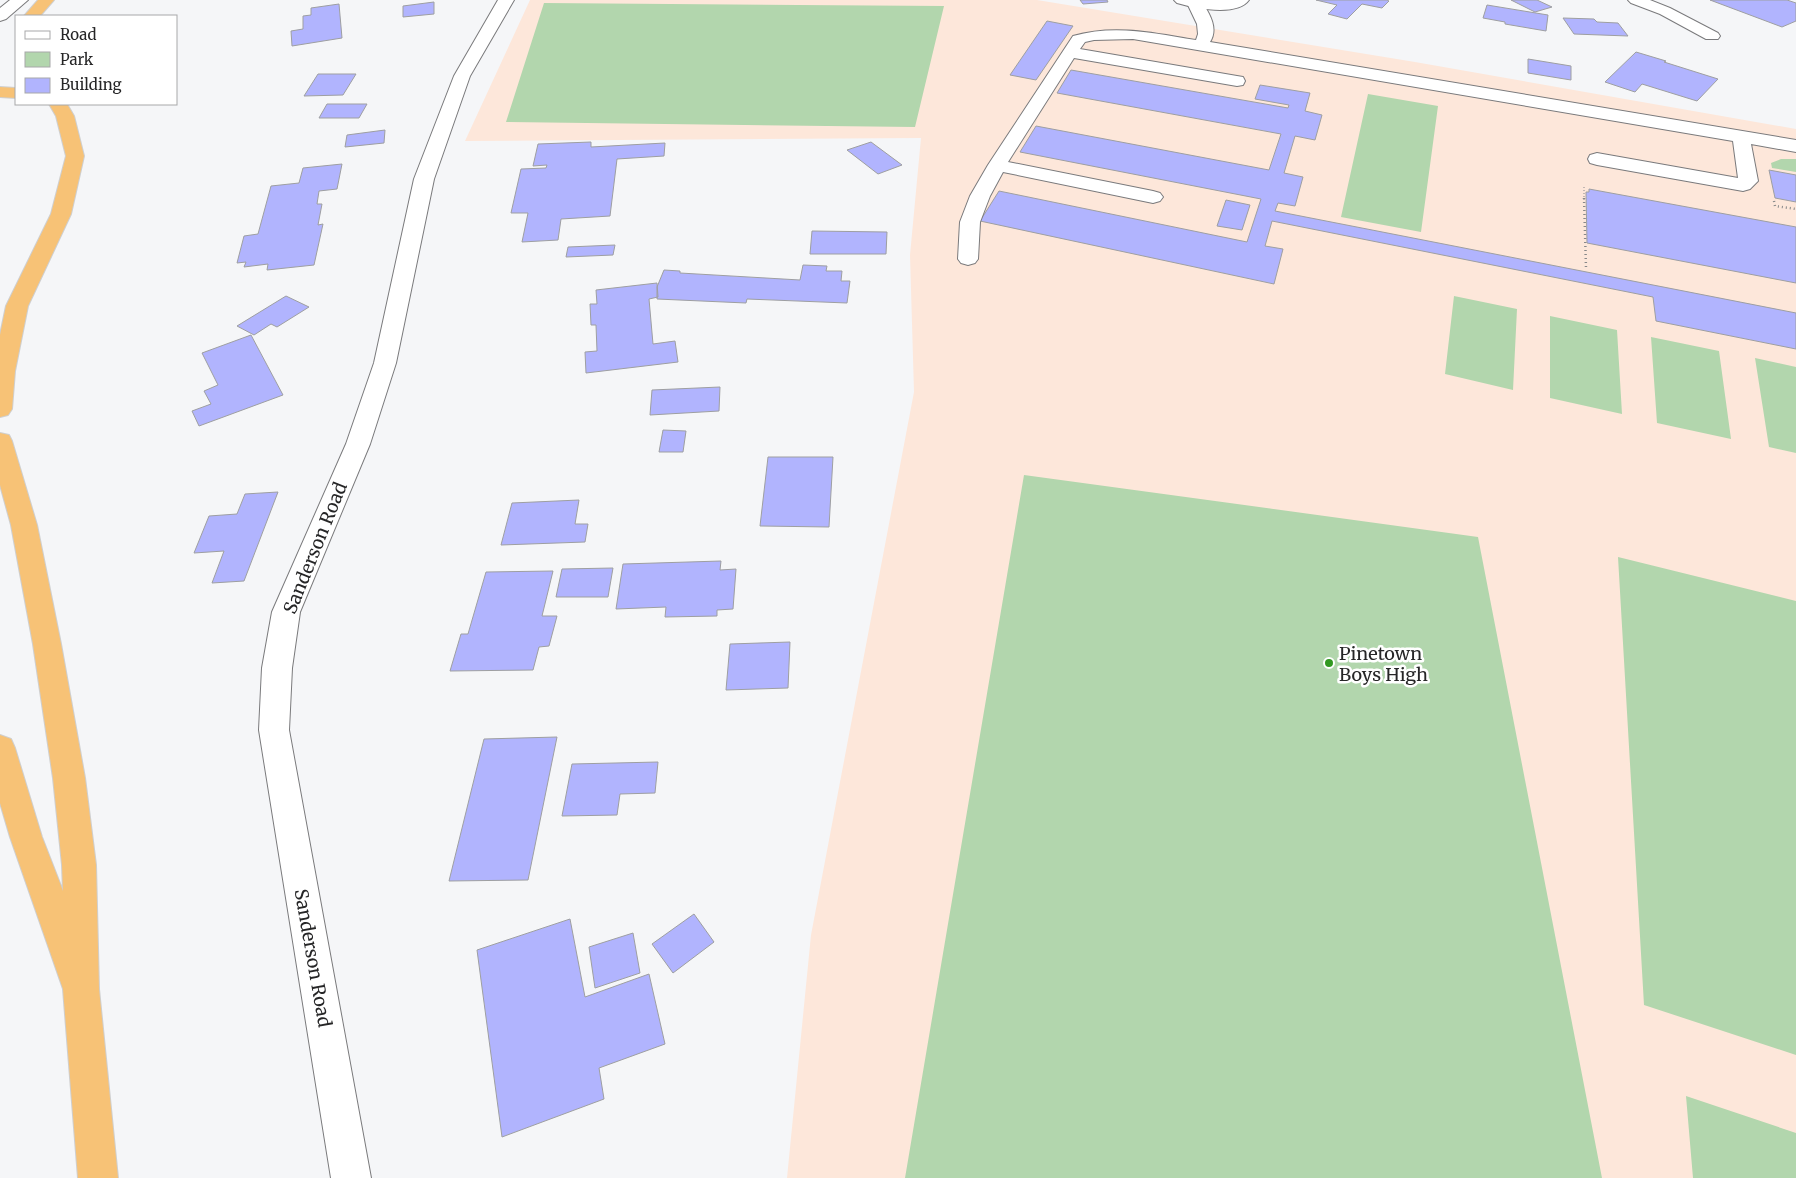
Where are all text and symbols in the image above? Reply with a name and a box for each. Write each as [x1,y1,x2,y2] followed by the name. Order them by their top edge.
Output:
[15,15,178,105] legend
[60,25,96,44] text: Road
[60,50,94,69] text: Park
[60,75,122,94] text: Building
[278,479,352,617] street label: Sanderson Road
[1339,642,1428,686] place label: Pinetown Boys High
[1323,657,1335,669] marker: Pinetown Boys High
[290,887,337,1029] street label: Sanderson Road

